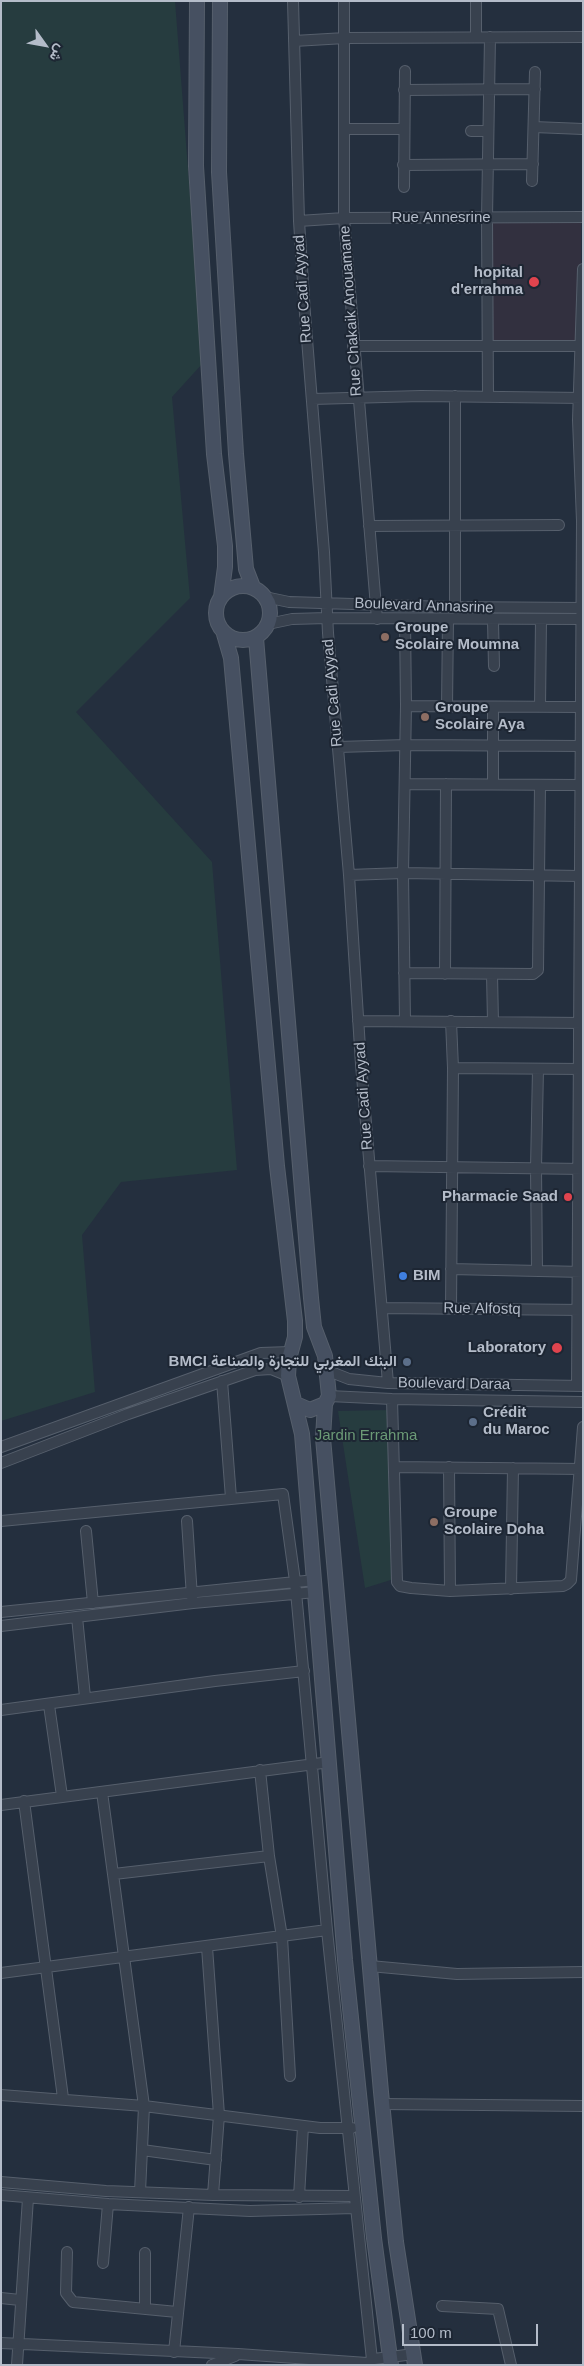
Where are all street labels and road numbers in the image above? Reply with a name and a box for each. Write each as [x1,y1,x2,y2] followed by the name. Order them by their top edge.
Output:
[391,209,491,227] street label: Rue Annesrine
[336,225,366,397] street label: Rue Chakaik Anouamane
[290,234,316,344] street label: Rue Cadi Ayyad
[354,595,494,617] street label: Boulevard Annasrine
[319,638,347,748] street label: Rue Cadi Ayyad
[351,1041,377,1151] street label: Rue Cadi Ayyad
[443,1299,521,1319] street label: Rue Alfostq
[398,1374,510,1394] street label: Boulevard Daraa

